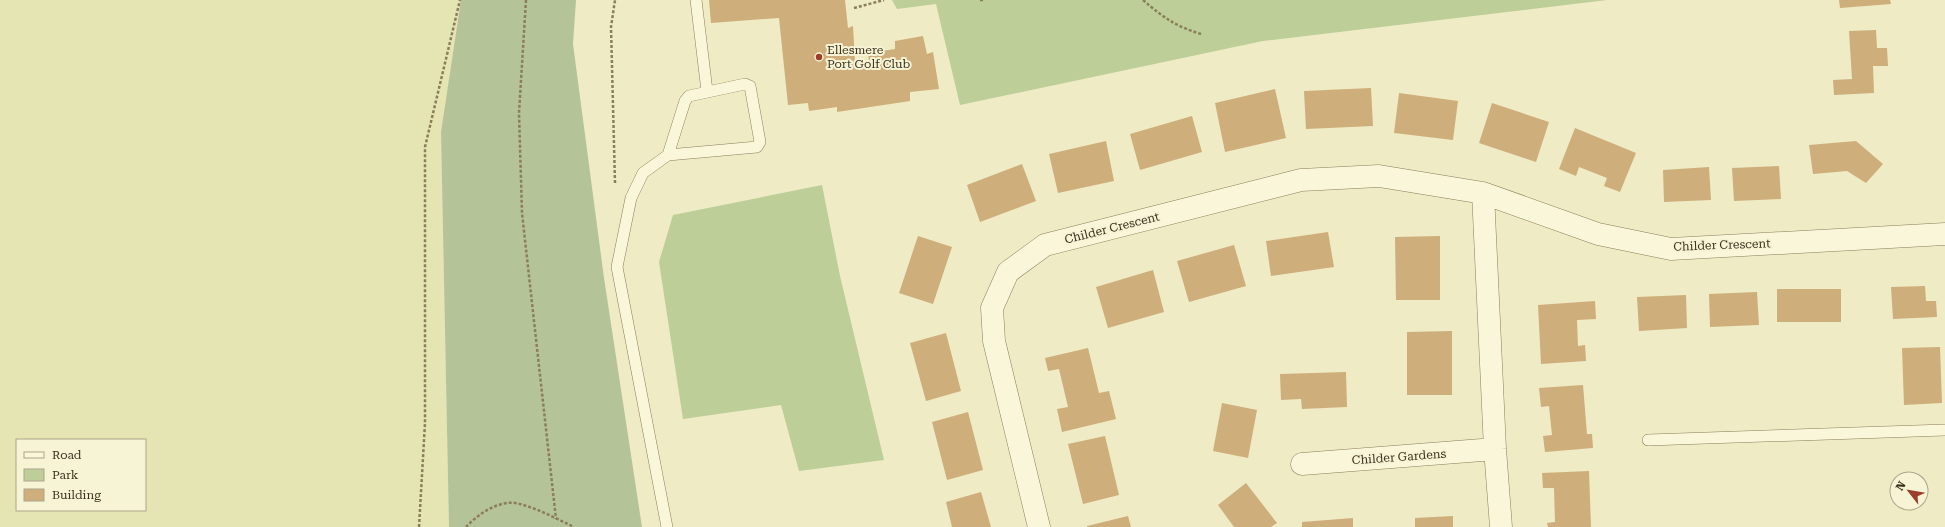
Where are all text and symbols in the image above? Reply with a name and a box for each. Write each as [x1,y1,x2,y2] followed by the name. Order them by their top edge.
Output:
[827,43,911,71] place label: Ellesmere Port Golf Club
[814,52,824,62] marker: Ellesmere Port Golf Club
[1063,209,1161,247] street label: Childer Crescent
[1673,236,1771,254] street label: Childer Crescent
[16,439,146,511] legend
[1351,447,1447,467] street label: Childer Gardens
[52,448,82,462] text: Road
[52,468,79,482] text: Park
[1889,471,1929,511] north arrow
[1893,479,1909,493] text: N
[52,488,101,502] text: Building

